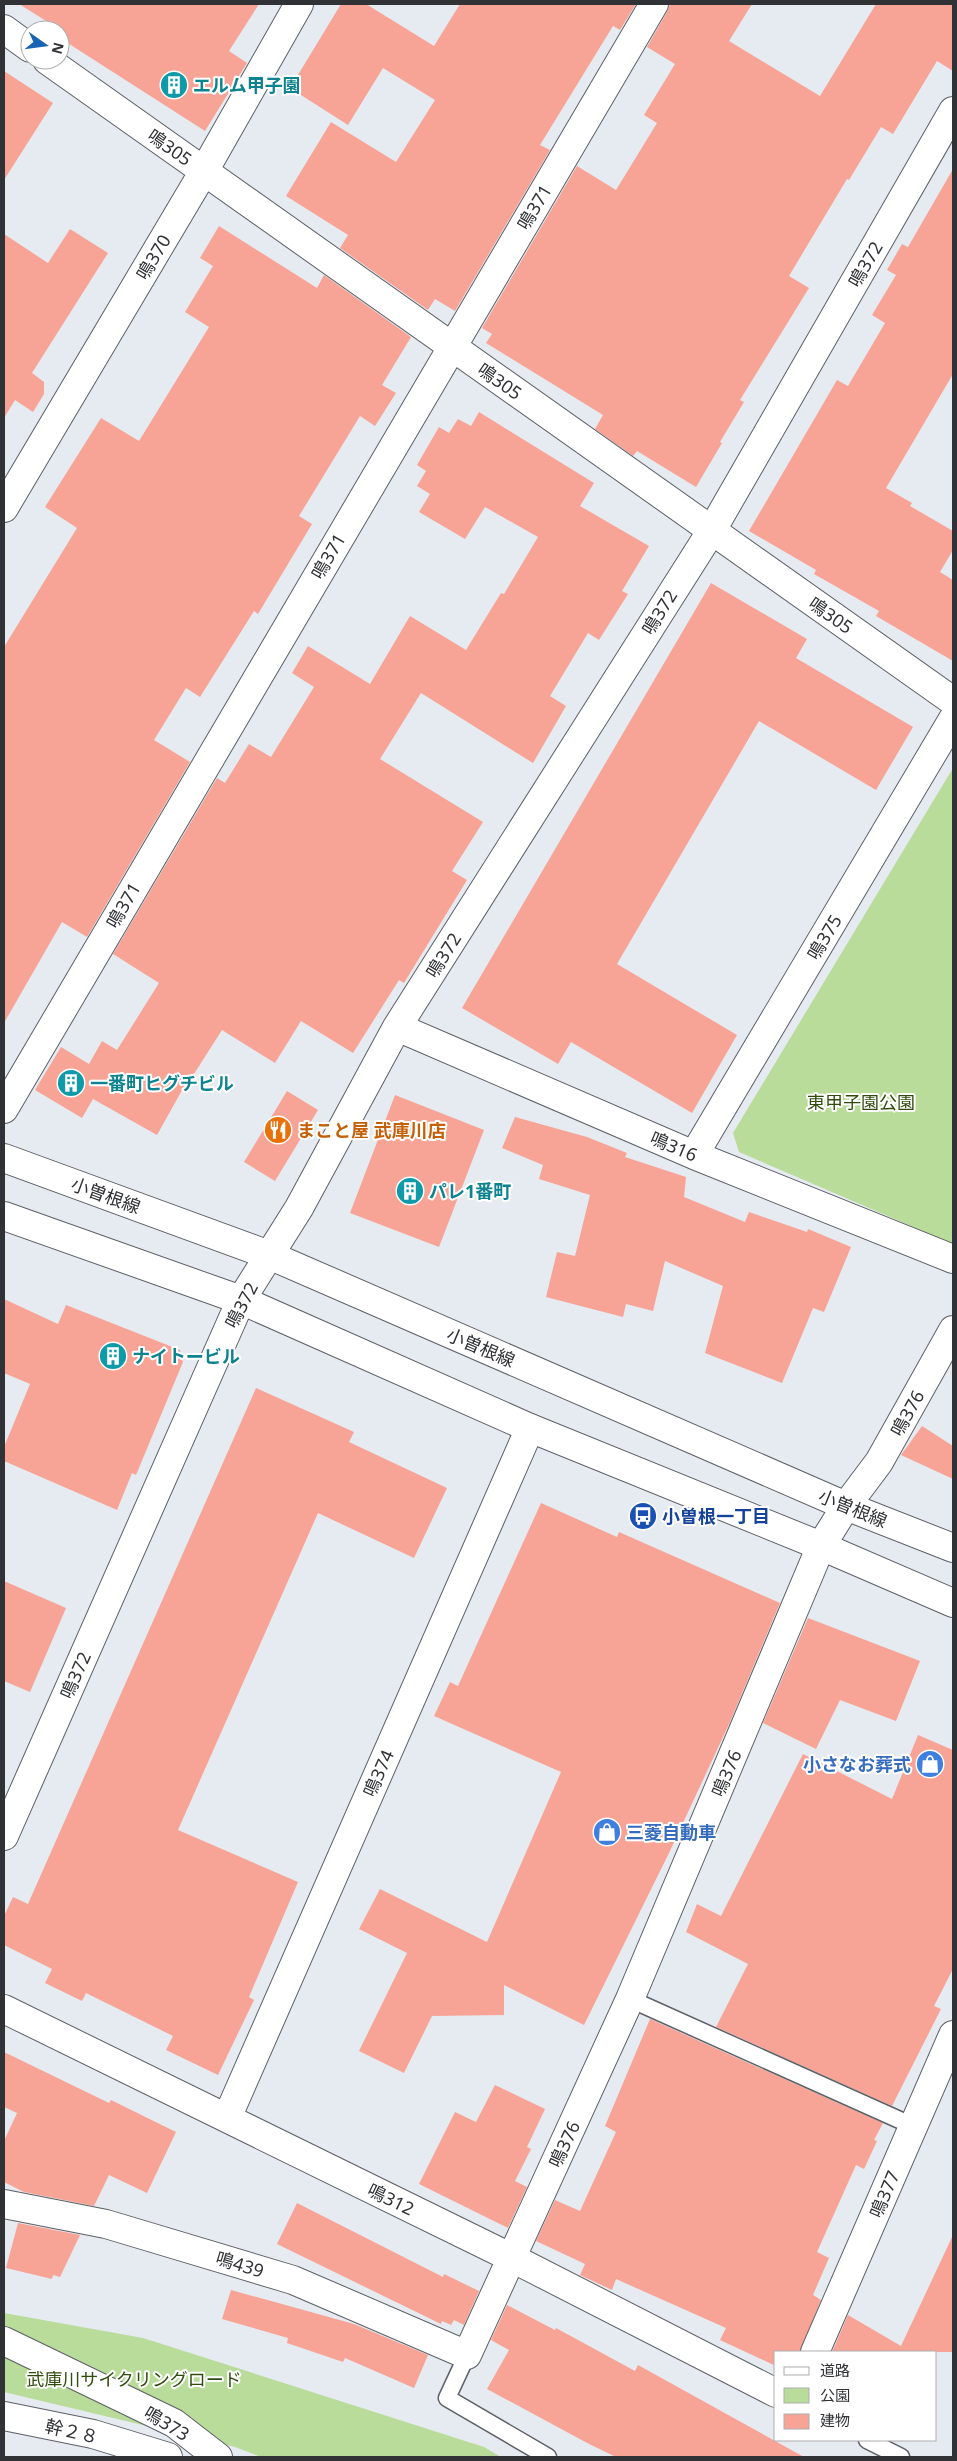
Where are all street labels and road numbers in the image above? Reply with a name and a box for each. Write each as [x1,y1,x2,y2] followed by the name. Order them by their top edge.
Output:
[143,123,197,171] street label: 鳴305
[511,180,557,234] street label: 鳴371
[130,230,176,284] street label: 鳴370
[842,237,888,291] street label: 鳴372
[473,357,527,405] street label: 鳴305
[305,529,351,583] street label: 鳴371
[636,585,682,639] street label: 鳴372
[804,591,858,639] street label: 鳴305
[100,878,146,932] street label: 鳴371
[801,910,847,964] street label: 鳴375
[420,928,466,982] street label: 鳴372
[647,1125,701,1167] street label: 鳴316
[68,1171,144,1219] street label: 小曽根線
[219,1278,263,1332] street label: 鳴372
[443,1322,519,1372] street label: 小曽根線
[885,1386,929,1440] street label: 鳴376
[815,1483,891,1533] street label: 小曽根線
[54,1648,96,1702] street label: 鳴372
[357,1746,399,1800] street label: 鳴374
[705,1746,747,1800] street label: 鳴376
[543,2117,585,2171] street label: 鳴376
[863,2167,905,2221] street label: 鳴377
[364,2177,418,2221] street label: 鳴312
[213,2245,267,2283] street label: 鳴439
[140,2400,194,2446] street label: 鳴373
[43,2413,101,2449] street label: 幹２８

